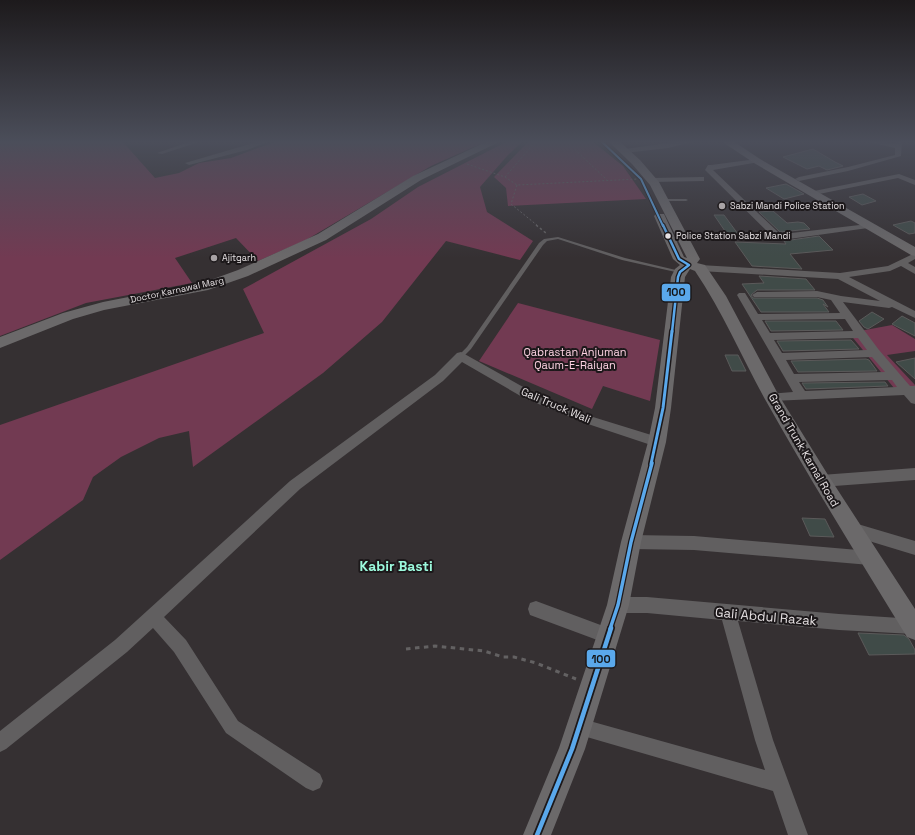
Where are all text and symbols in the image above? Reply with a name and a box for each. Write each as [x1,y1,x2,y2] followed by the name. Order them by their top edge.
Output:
[730,200,845,212] place label: Sabzi Mandi Police Station
[717,201,727,211] marker: Sabzi Mandi Police Station
[676,230,791,242] place label: Police Station Sabzi Mandi
[663,231,673,241] marker: Police Station Sabzi Mandi
[222,252,256,264] place label: Ajitgarh
[209,253,219,263] marker: Ajitgarh
[129,274,225,306] street label: Doctor Karnawal Marg
[661,283,691,302] line badge: 100
[666,285,686,299] text: 100
[523,345,627,372] park label: Qabrastan Anjuman Qaum-E-Raiyan
[519,384,593,426] street label: Gali Truck Wali
[766,391,842,509] street label: Grand Trunk Karnal Road
[359,557,433,575] district label: Kabir Basti
[714,604,817,629] street label: Gali Abdul Razak
[586,649,616,668] line badge: 100
[591,652,611,666] text: 100

